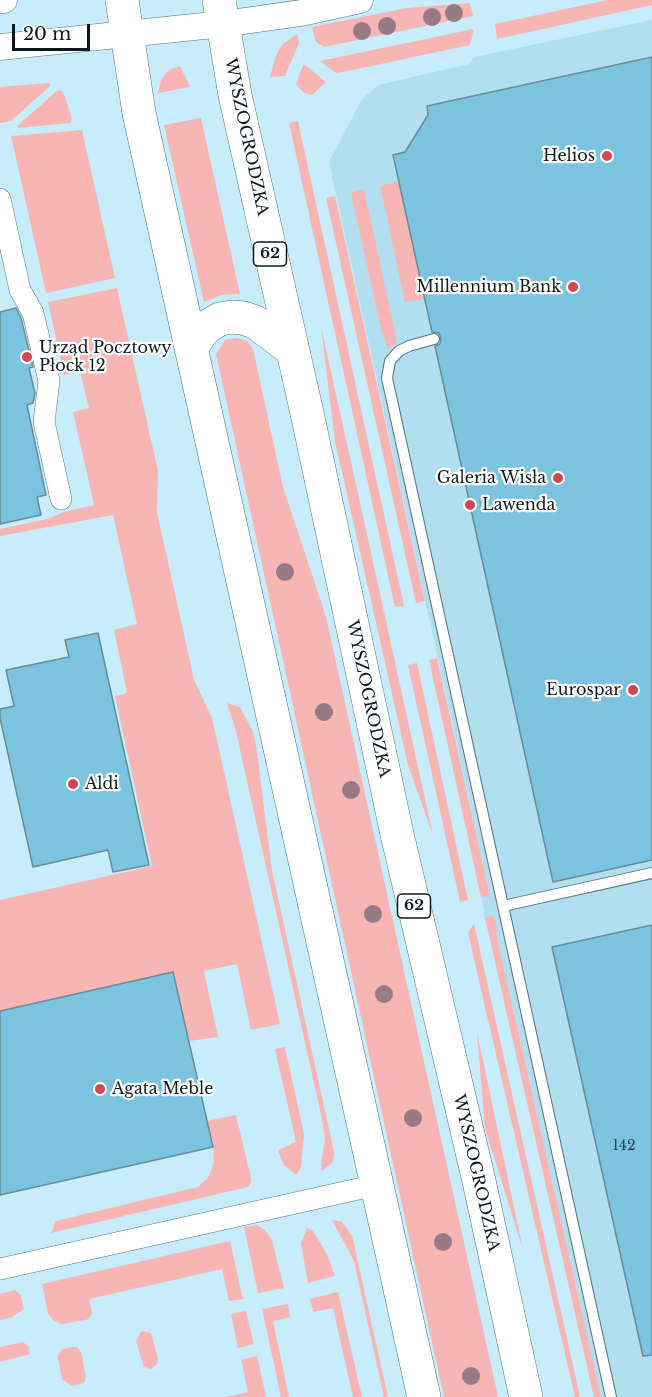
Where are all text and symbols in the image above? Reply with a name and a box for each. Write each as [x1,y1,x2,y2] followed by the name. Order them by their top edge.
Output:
[15,12,93,50] scale bar
[23,23,71,45] text: 20 m
[220,57,272,217] street label: WYSZOGRODZKA
[543,146,595,166] place label: Helios
[600,149,614,163] marker: Helios
[254,242,286,266] road number: 62
[417,277,561,297] place label: Millennium Bank
[566,280,580,294] marker: Millennium Bank
[39,338,172,376] place label: Urząd Pocztowy Płock 12
[20,350,34,364] marker: Urząd Pocztowy Płock 12
[437,468,546,488] place label: Galeria Wisła
[551,471,565,485] marker: Galeria Wisła
[482,495,555,515] place label: Lawenda
[463,498,477,512] marker: Lawenda
[342,619,394,779] street label: WYSZOGRODZKA
[546,680,621,700] place label: Eurospar
[626,683,640,697] marker: Eurospar
[85,774,119,794] place label: Aldi
[66,777,80,791] marker: Aldi
[398,894,430,918] road number: 62
[112,1079,213,1099] place label: Agata Meble
[93,1082,107,1096] marker: Agata Meble
[449,1093,503,1253] street label: WYSZOGRODZKA
[612,1138,636,1154] house number: 142

